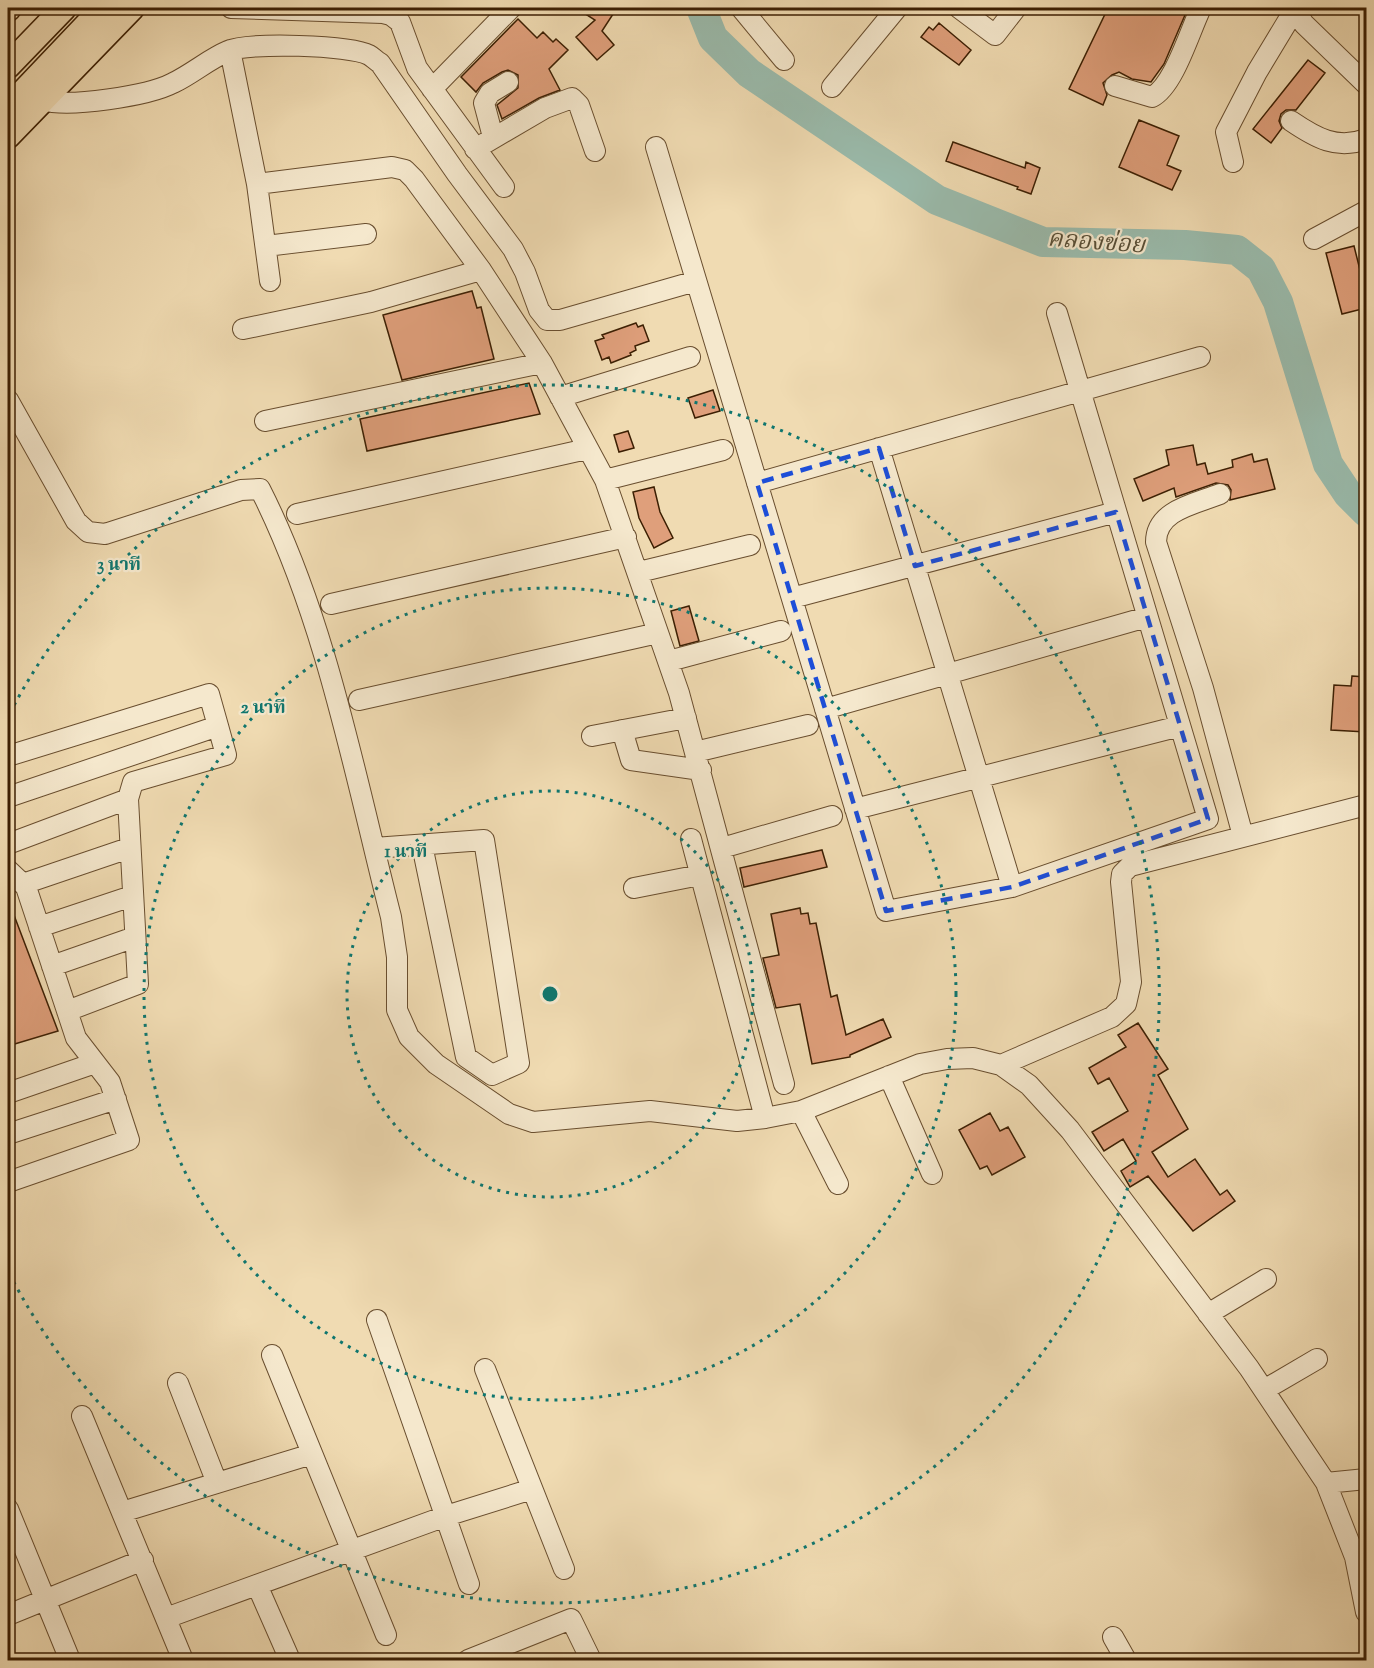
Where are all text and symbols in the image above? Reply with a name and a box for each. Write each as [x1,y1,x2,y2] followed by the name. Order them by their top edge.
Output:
[1046,223,1147,263] water label: คลองข่อย
[97,553,141,579] text: 3 นาที
[240,696,286,722] text: 2 นาที
[385,840,427,866] text: 1 นาที
[540,984,560,1004] centre of rings

